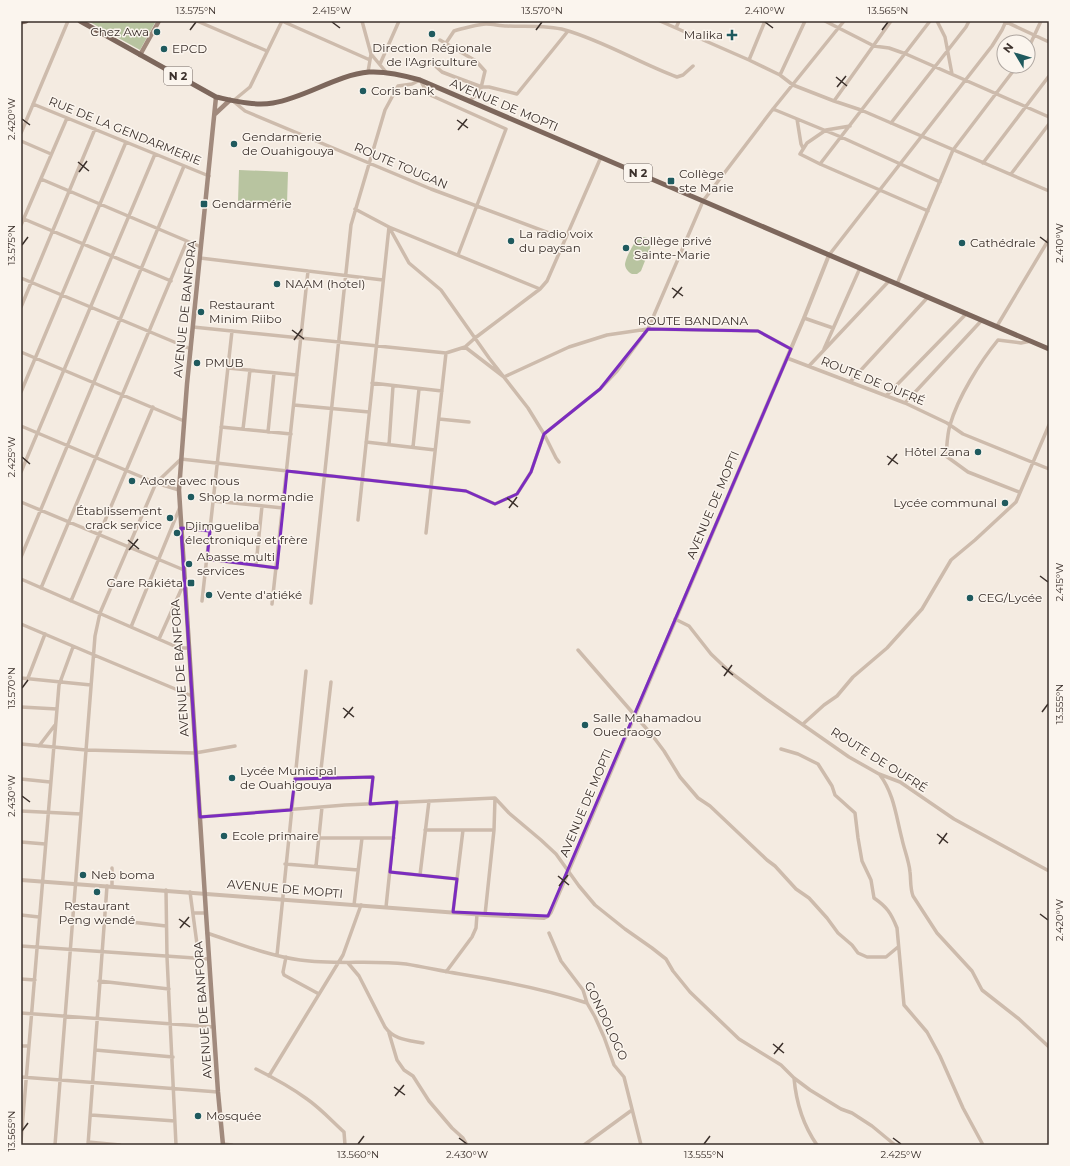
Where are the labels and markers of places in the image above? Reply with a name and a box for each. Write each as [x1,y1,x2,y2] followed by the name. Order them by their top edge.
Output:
[90,24,149,39] place label: Chez Awa
[152,27,162,37] marker: Chez Awa
[684,27,723,42] place label: Malika
[427,29,437,39] marker: Direction Régionale de l'Agriculture
[726,29,738,41] marker: Malika
[372,40,492,69] place label: Direction Régionale de l'Agriculture
[172,41,207,56] place label: EPCD
[159,44,169,54] marker: EPCD
[371,83,435,98] place label: Coris bank
[358,86,368,96] marker: Coris bank
[242,129,334,158] place label: Gendarmerie de Ouahigouya
[229,139,239,149] marker: Gendarmerie de Ouahigouya
[679,166,734,195] place label: Collège ste Marie
[666,176,676,186] marker: Collège ste Marie
[212,196,292,211] place label: Gendarmérie
[199,199,209,209] marker: Gendarmérie
[519,226,594,255] place label: La radio voix du paysan
[634,233,712,262] place label: Collège privé Sainte-Marie
[970,235,1036,250] place label: Cathédrale
[506,236,516,246] marker: La radio voix du paysan
[957,238,967,248] marker: Cathédrale
[621,243,631,253] marker: Collège privé Sainte-Marie
[285,276,365,291] place label: NAAM (hotel)
[272,279,282,289] marker: NAAM (hotel)
[209,297,282,326] place label: Restaurant Minim Riibo
[196,307,206,317] marker: Restaurant Minim Riibo
[205,355,244,370] place label: PMUB
[192,358,202,368] marker: PMUB
[904,444,970,459] place label: Hôtel Zana
[973,447,983,457] marker: Hôtel Zana
[140,473,239,488] place label: Adore avec nous
[127,476,137,486] marker: Adore avec nous
[199,489,314,504] place label: Shop la normandie
[186,492,196,502] marker: Shop la normandie
[893,495,997,510] place label: Lycée communal
[1000,498,1010,508] marker: Lycée communal
[76,503,162,532] place label: Établissement crack service
[165,513,175,523] marker: Établissement crack service
[185,518,308,547] place label: Djimgueliba électronique et frère
[172,528,182,538] marker: Djimgueliba électronique et frère
[197,549,275,578] place label: Abasse multi services
[184,559,194,569] marker: Abasse multi services
[107,575,183,590] place label: Gare Rakiéta
[186,578,196,588] marker: Gare Rakiéta
[217,587,302,602] place label: Vente d'atiéké
[204,590,214,600] marker: Vente d'atiéké
[978,590,1042,605] place label: CEG/Lycée
[965,593,975,603] marker: CEG/Lycée
[593,710,702,739] place label: Salle Mahamadou Ouedraogo
[580,720,590,730] marker: Salle Mahamadou Ouedraogo
[240,763,337,792] place label: Lycée Municipal de Ouahigouya
[227,773,237,783] marker: Lycée Municipal de Ouahigouya
[232,828,319,843] place label: Ecole primaire
[219,831,229,841] marker: Ecole primaire
[91,867,155,882] place label: Neb boma
[78,870,88,880] marker: Neb boma
[92,887,102,897] marker: Restaurant Peng wendé
[59,898,135,927] place label: Restaurant Peng wendé
[206,1108,262,1123] place label: Mosquée
[193,1111,203,1121] marker: Mosquée

